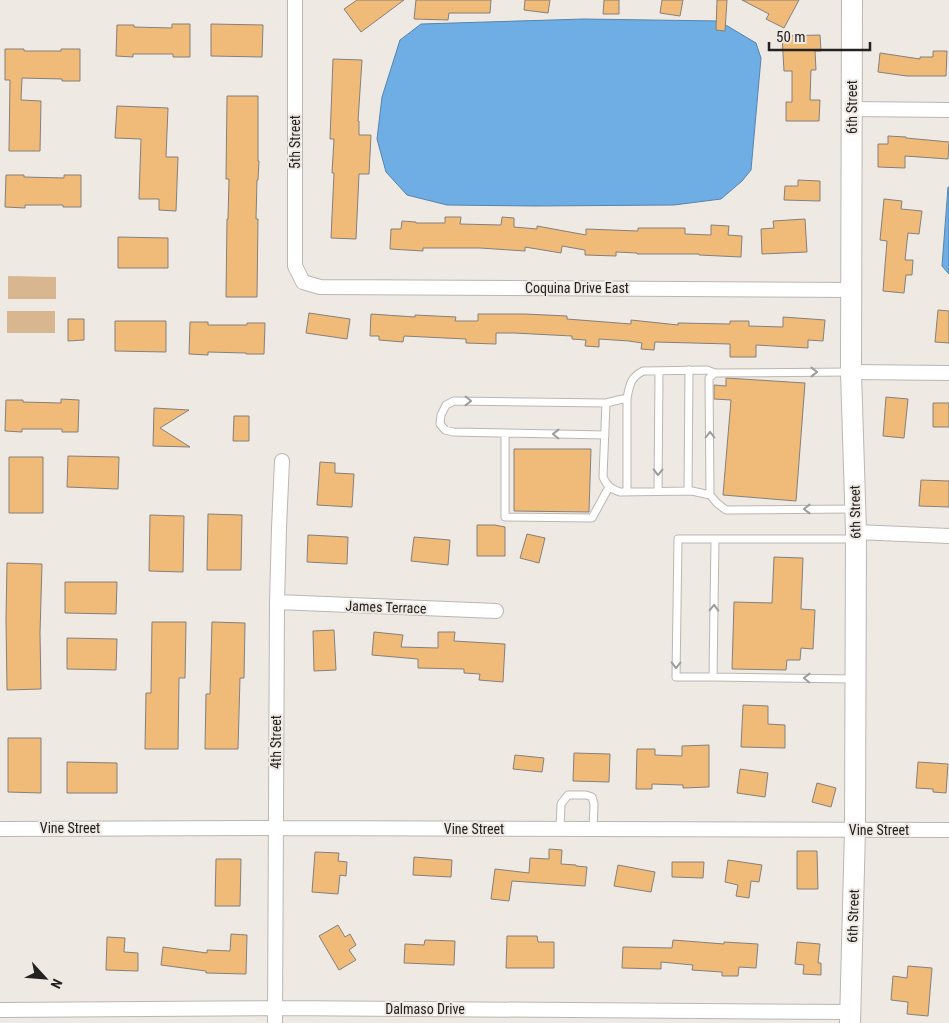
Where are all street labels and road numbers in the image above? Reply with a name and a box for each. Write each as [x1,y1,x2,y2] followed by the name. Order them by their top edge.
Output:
[844,80,860,134] street label: 6th Street
[287,115,303,169] street label: 5th Street
[525,280,629,296] street label: Coquina Drive East
[847,485,863,539] street label: 6th Street
[345,598,427,616] street label: James Terrace
[268,715,284,769] street label: 4th Street
[40,820,100,836] street label: Vine Street
[444,821,504,837] street label: Vine Street
[849,822,909,838] street label: Vine Street
[844,889,862,943] street label: 6th Street
[385,1001,465,1017] street label: Dalmaso Drive

